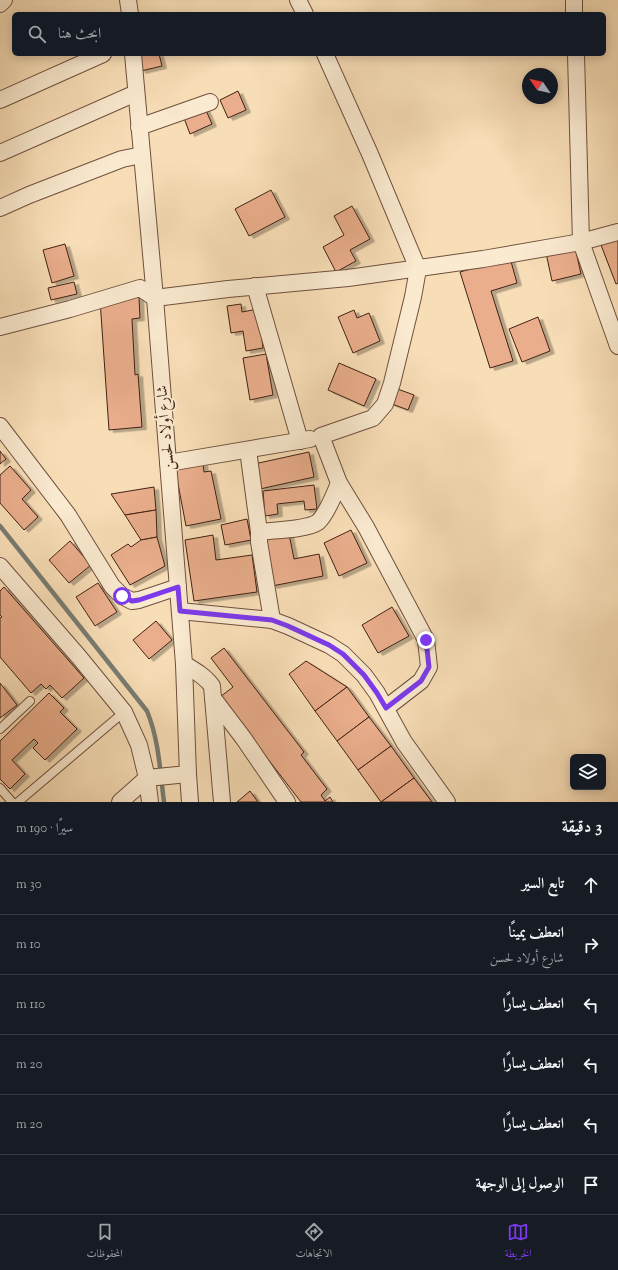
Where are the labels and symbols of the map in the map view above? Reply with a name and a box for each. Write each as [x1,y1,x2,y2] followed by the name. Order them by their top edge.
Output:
[522,68,558,104] north arrow
[150,384,182,472] street label: شارع أولاد لحسن
[113,587,131,605] route start
[417,631,435,649] route end

